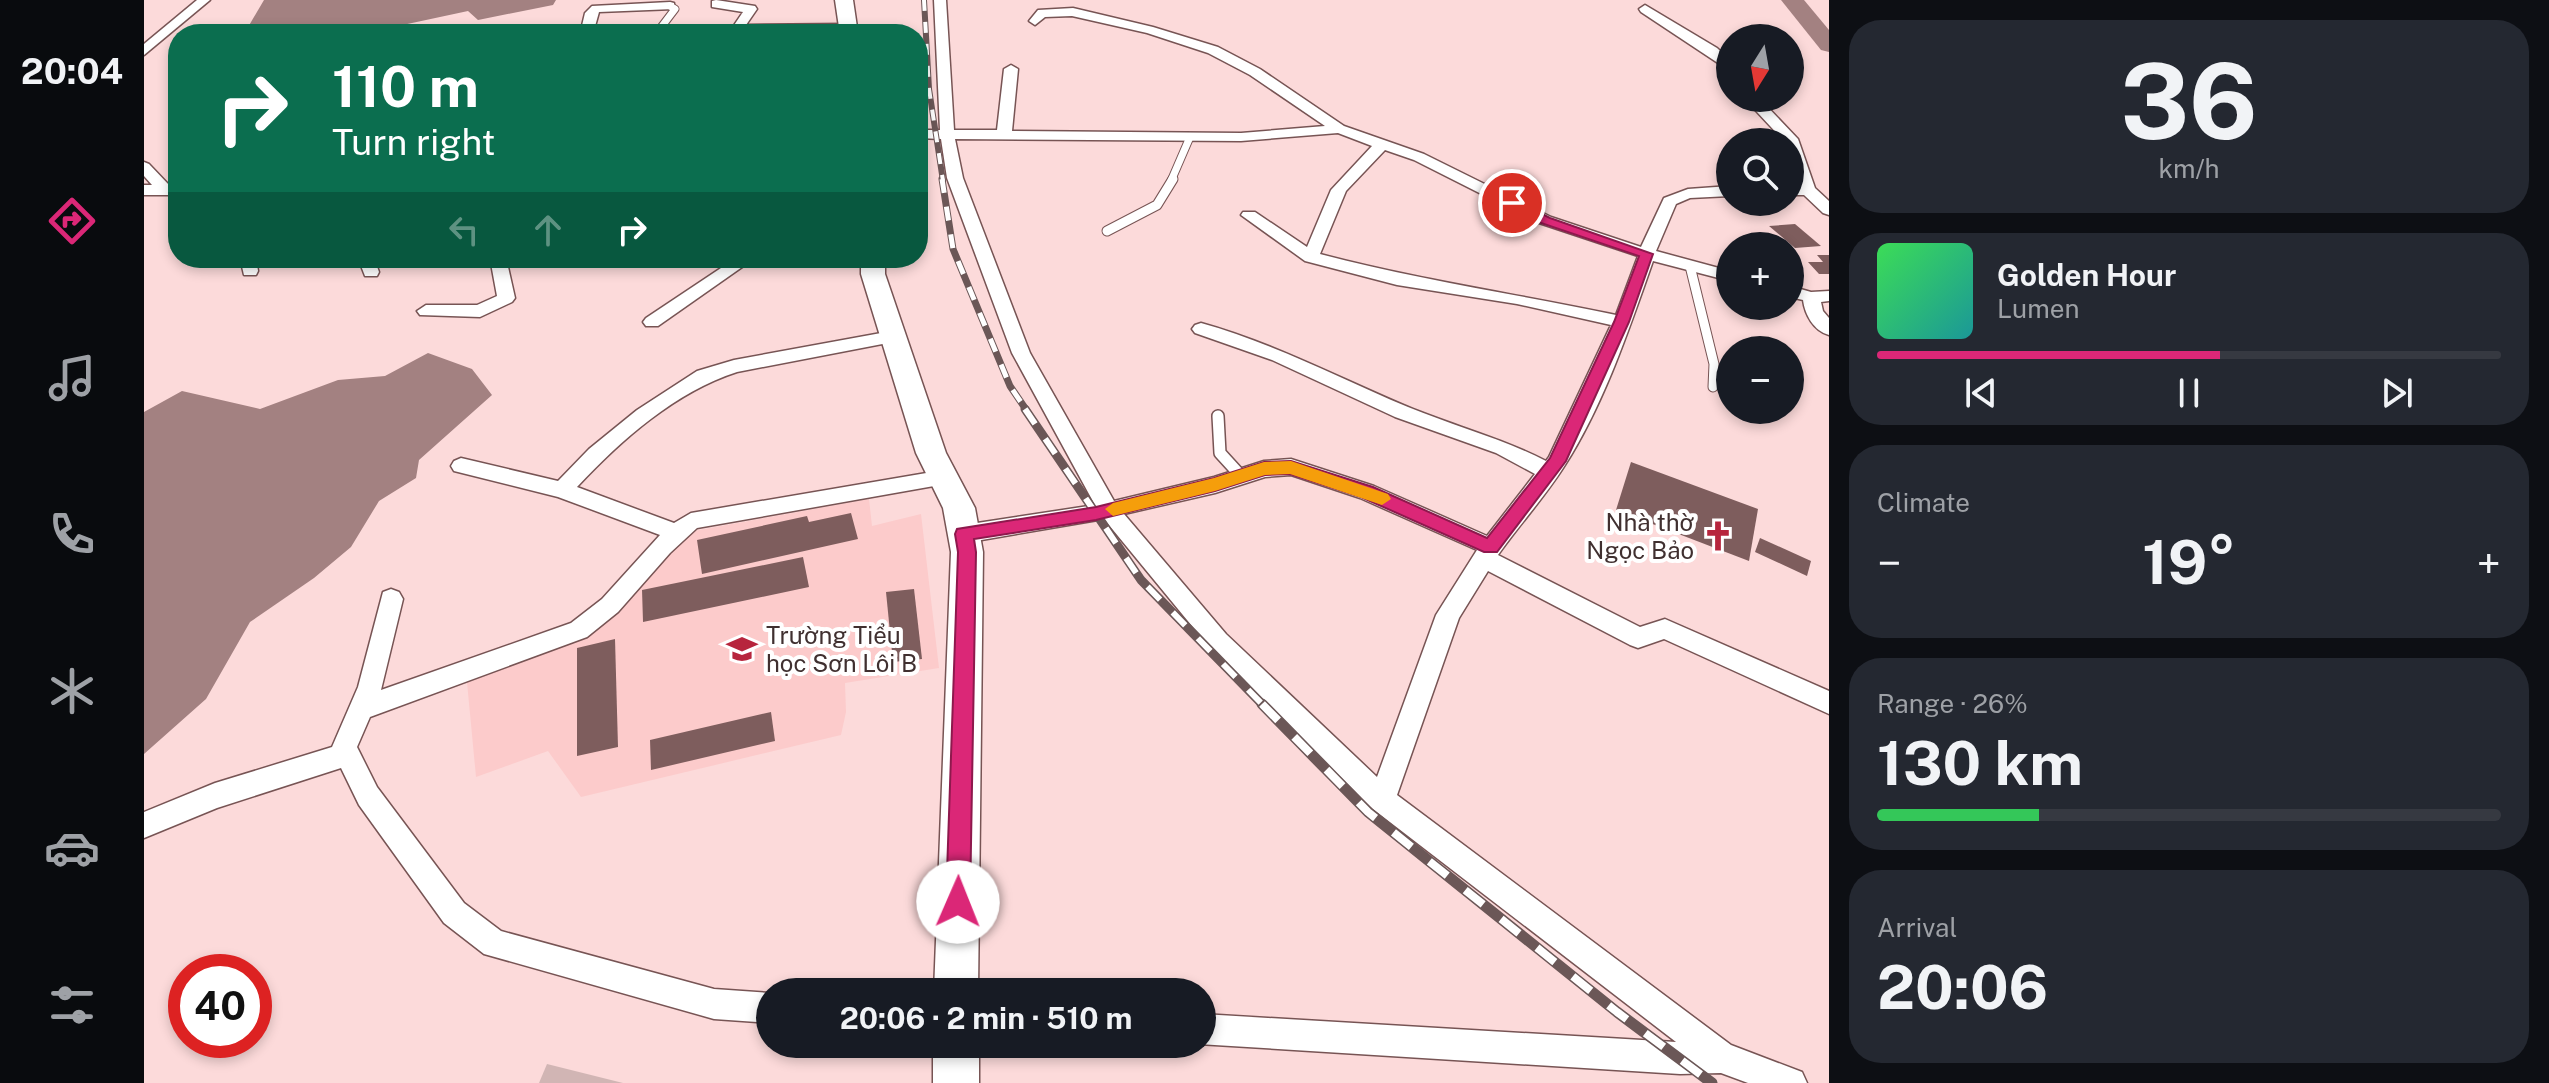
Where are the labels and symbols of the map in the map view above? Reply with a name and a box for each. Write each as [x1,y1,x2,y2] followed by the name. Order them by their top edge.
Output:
[1716,24,1804,112] north arrow
[1478,169,1546,237] pin
[1586,508,1695,564] place label: Nhà thờ Ngọc Bảo
[1701,519,1735,553] church icon: Nhà thờ Ngọc Bảo
[766,621,917,677] place label: Trường Tiểu học Sơn Lôi B
[725,632,759,666] school or university icon: Trường Tiểu học Sơn Lôi B
[916,860,1000,944] position arrow
[168,954,272,1058] speed limit sign: 40

